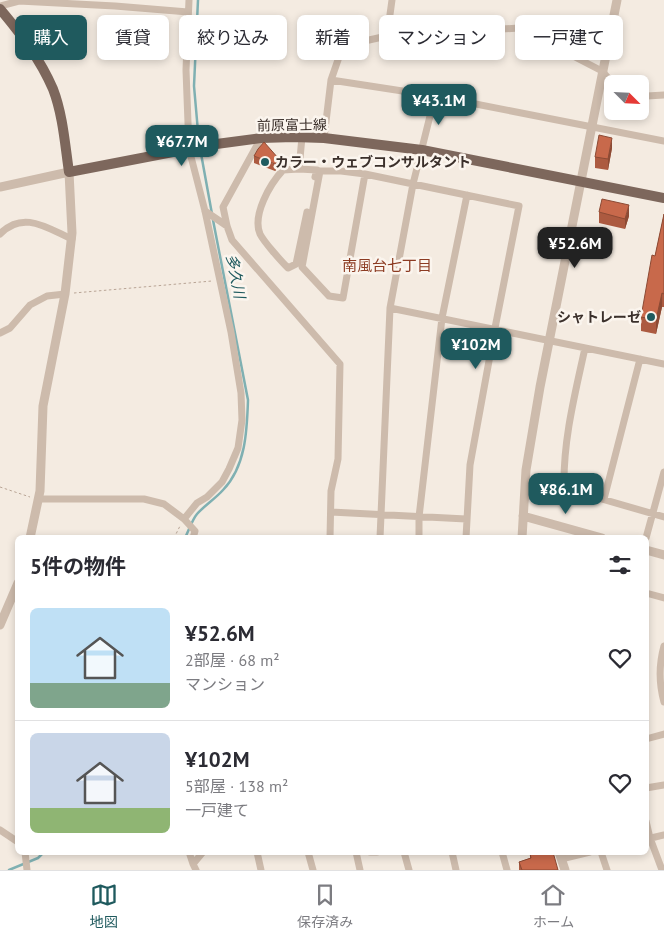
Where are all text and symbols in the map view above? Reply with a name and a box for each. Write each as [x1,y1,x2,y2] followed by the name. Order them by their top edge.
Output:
[15,15,87,60] chip: 購入
[97,15,169,60] chip: 賃貸
[179,15,287,60] chip: 絞り込み
[297,15,369,60] chip: 新着
[379,15,505,60] chip: マンション
[515,15,623,60] chip: 一戸建て
[604,75,649,120] north arrow
[604,75,649,120] map controls
[398,84,480,126] pin: ¥43.1M
[412,90,466,110] text: ¥43.1M
[257,115,327,135] street label: 前原富士線
[141,124,223,167] pin: ¥67.7M
[156,131,208,151] text: ¥67.7M
[275,153,471,171] place label: カラー・ウェブコンサルタント
[259,156,271,168] marker: カラー・ウェブコンサルタント
[534,226,616,269] pin: ¥52.6M
[548,233,602,253] text: ¥52.6M
[222,252,250,302] water label: 多久川
[342,256,432,275] district label: 南風台七丁目
[557,308,641,326] place label: シャトレーゼ
[645,311,657,323] marker: シャトレーゼ
[441,328,511,370] pin: ¥102M
[451,334,501,354] text: ¥102M
[525,472,607,515] pin: ¥86.1M
[539,479,593,499] text: ¥86.1M
[606,551,634,579] icon: filters
[30,553,126,580] text: 5件の物件
[185,620,255,647] text: ¥52.6M
[70,628,130,688] icon: home
[606,644,634,672] icon: heart
[185,650,280,670] text: 2部屋 · 68 m²
[185,674,265,694] text: マンション
[185,746,249,773] text: ¥102M
[70,753,130,813] icon: home
[606,769,634,797] icon: heart
[185,776,288,796] text: 5部屋 · 138 m²
[185,800,249,820] text: 一戸建て
[90,881,118,931] tab: 地図
[297,881,353,931] tab: 保存済み
[533,881,574,931] tab: ホーム

